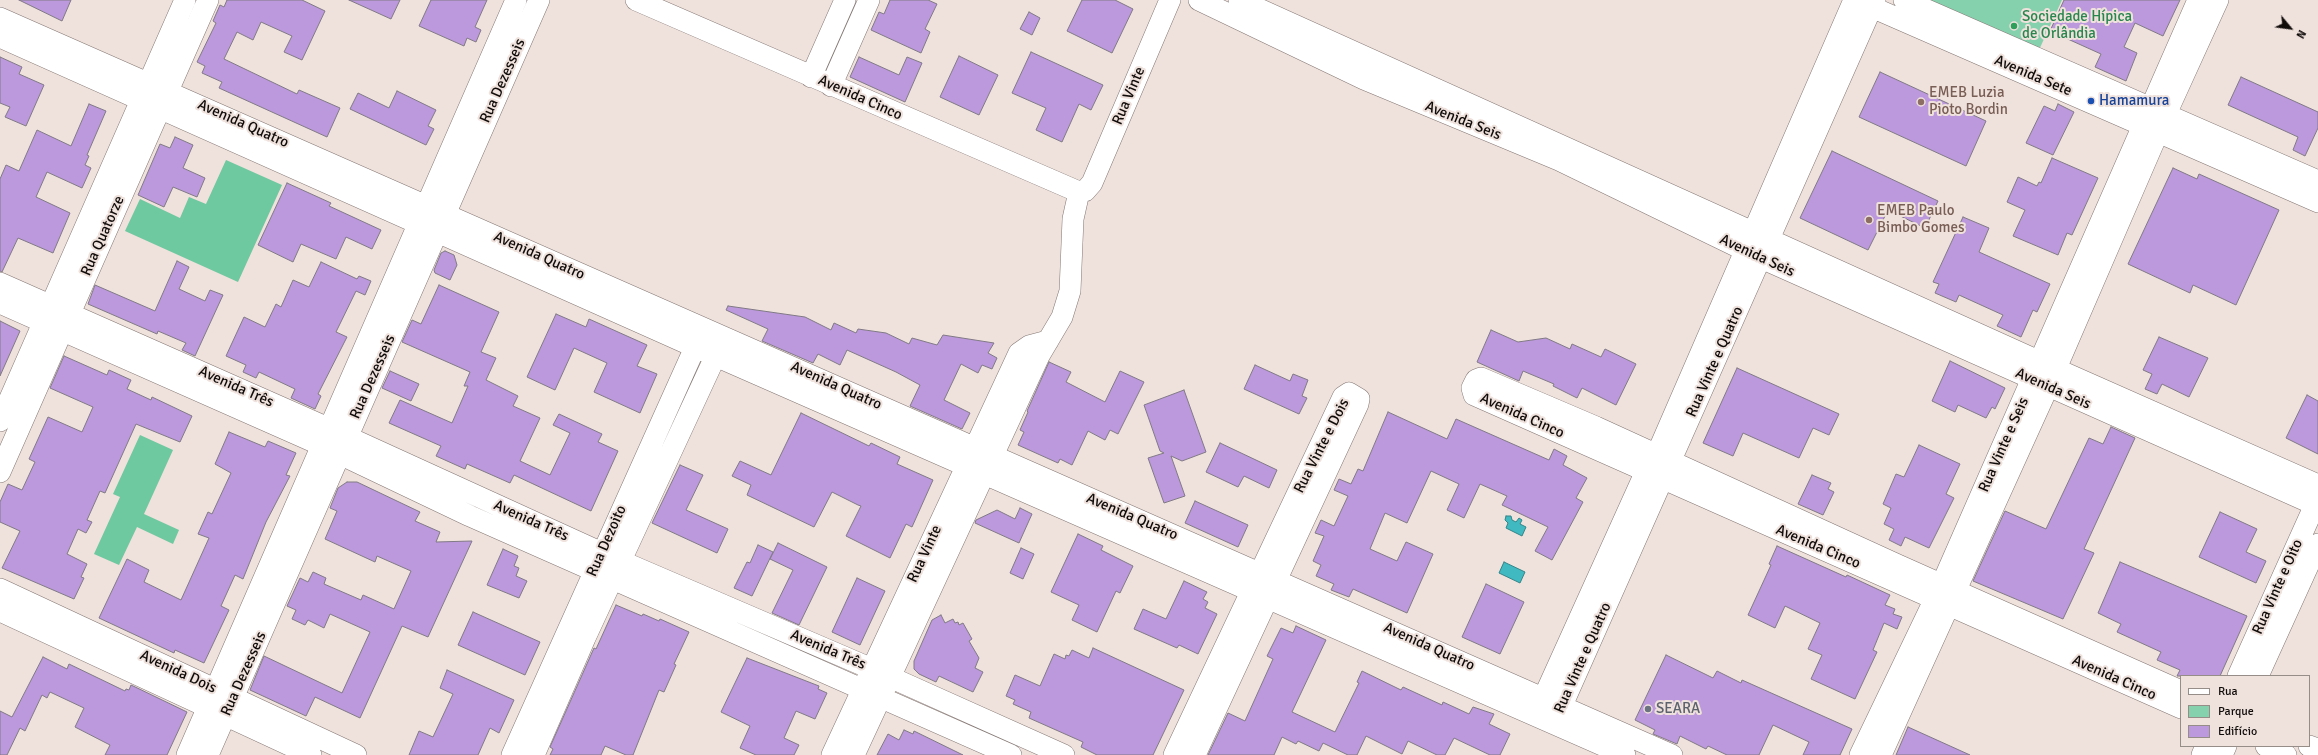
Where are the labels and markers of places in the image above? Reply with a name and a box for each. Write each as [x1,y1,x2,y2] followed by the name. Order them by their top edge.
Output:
[2022,8,2132,43] place label: Sociedade Hípica de Orlândia
[2009,21,2019,31] marker: Sociedade Hípica de Orlândia
[1929,84,2008,119] place label: EMEB Luzia Pioto Bordin
[2099,92,2169,110] place label: Hamamura
[2086,96,2096,106] marker: Hamamura
[1916,97,1926,107] marker: EMEB Luzia Pioto Bordin
[1877,202,1965,237] place label: EMEB Paulo Bimbo Gomes
[1864,215,1874,225] marker: EMEB Paulo Bimbo Gomes
[1656,700,1700,718] place label: SEARA
[1643,704,1653,714] marker: SEARA

